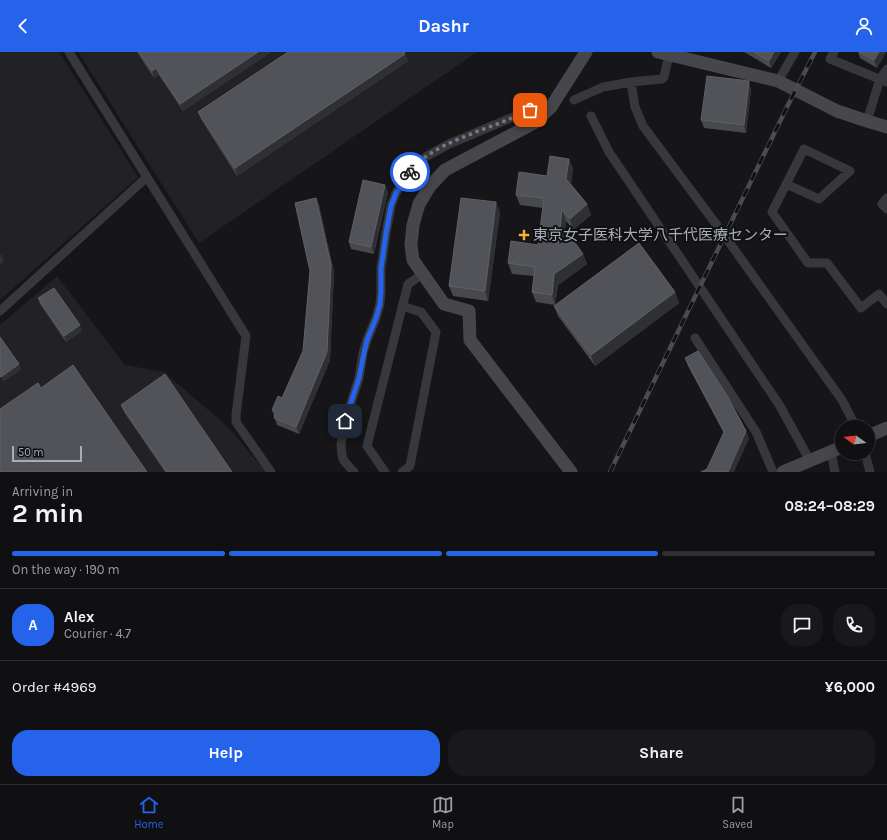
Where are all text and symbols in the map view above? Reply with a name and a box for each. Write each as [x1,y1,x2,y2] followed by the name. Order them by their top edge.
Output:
[12,15,34,37] icon: back
[418,15,469,37] text: Dashr
[853,15,875,37] icon: person
[513,93,547,127] pin
[519,99,541,121] icon: bag
[390,152,430,192] courier
[399,161,421,183] icon: bike
[533,226,788,244] place label: 東京女子医科大学八千代医療センター
[518,229,530,241] marker: 東京女子医科大学八千代医療センター
[328,404,362,438] pin
[334,410,356,432] icon: home
[835,420,875,460] north arrow
[835,420,875,460] map controls
[12,444,82,463] scale bar
[18,446,44,459] text: 50 m
[12,484,73,499] text: Arriving in
[784,497,875,515] text: 08:24–08:29
[12,498,84,529] text: 2 min
[12,562,120,577] text: On the way · 190 m
[781,604,823,646] button: chat
[833,604,875,646] button: phone
[64,608,94,626] text: Alex
[28,616,38,634] text: A
[64,626,131,641] text: Courier · 4.7
[12,678,96,696] text: Order #4969
[825,678,875,696] text: ¥6,000
[12,730,440,776] button: Help
[448,730,875,776] button: Share
[134,794,164,831] tab: Home
[432,794,454,831] tab: Map
[722,794,753,831] tab: Saved

